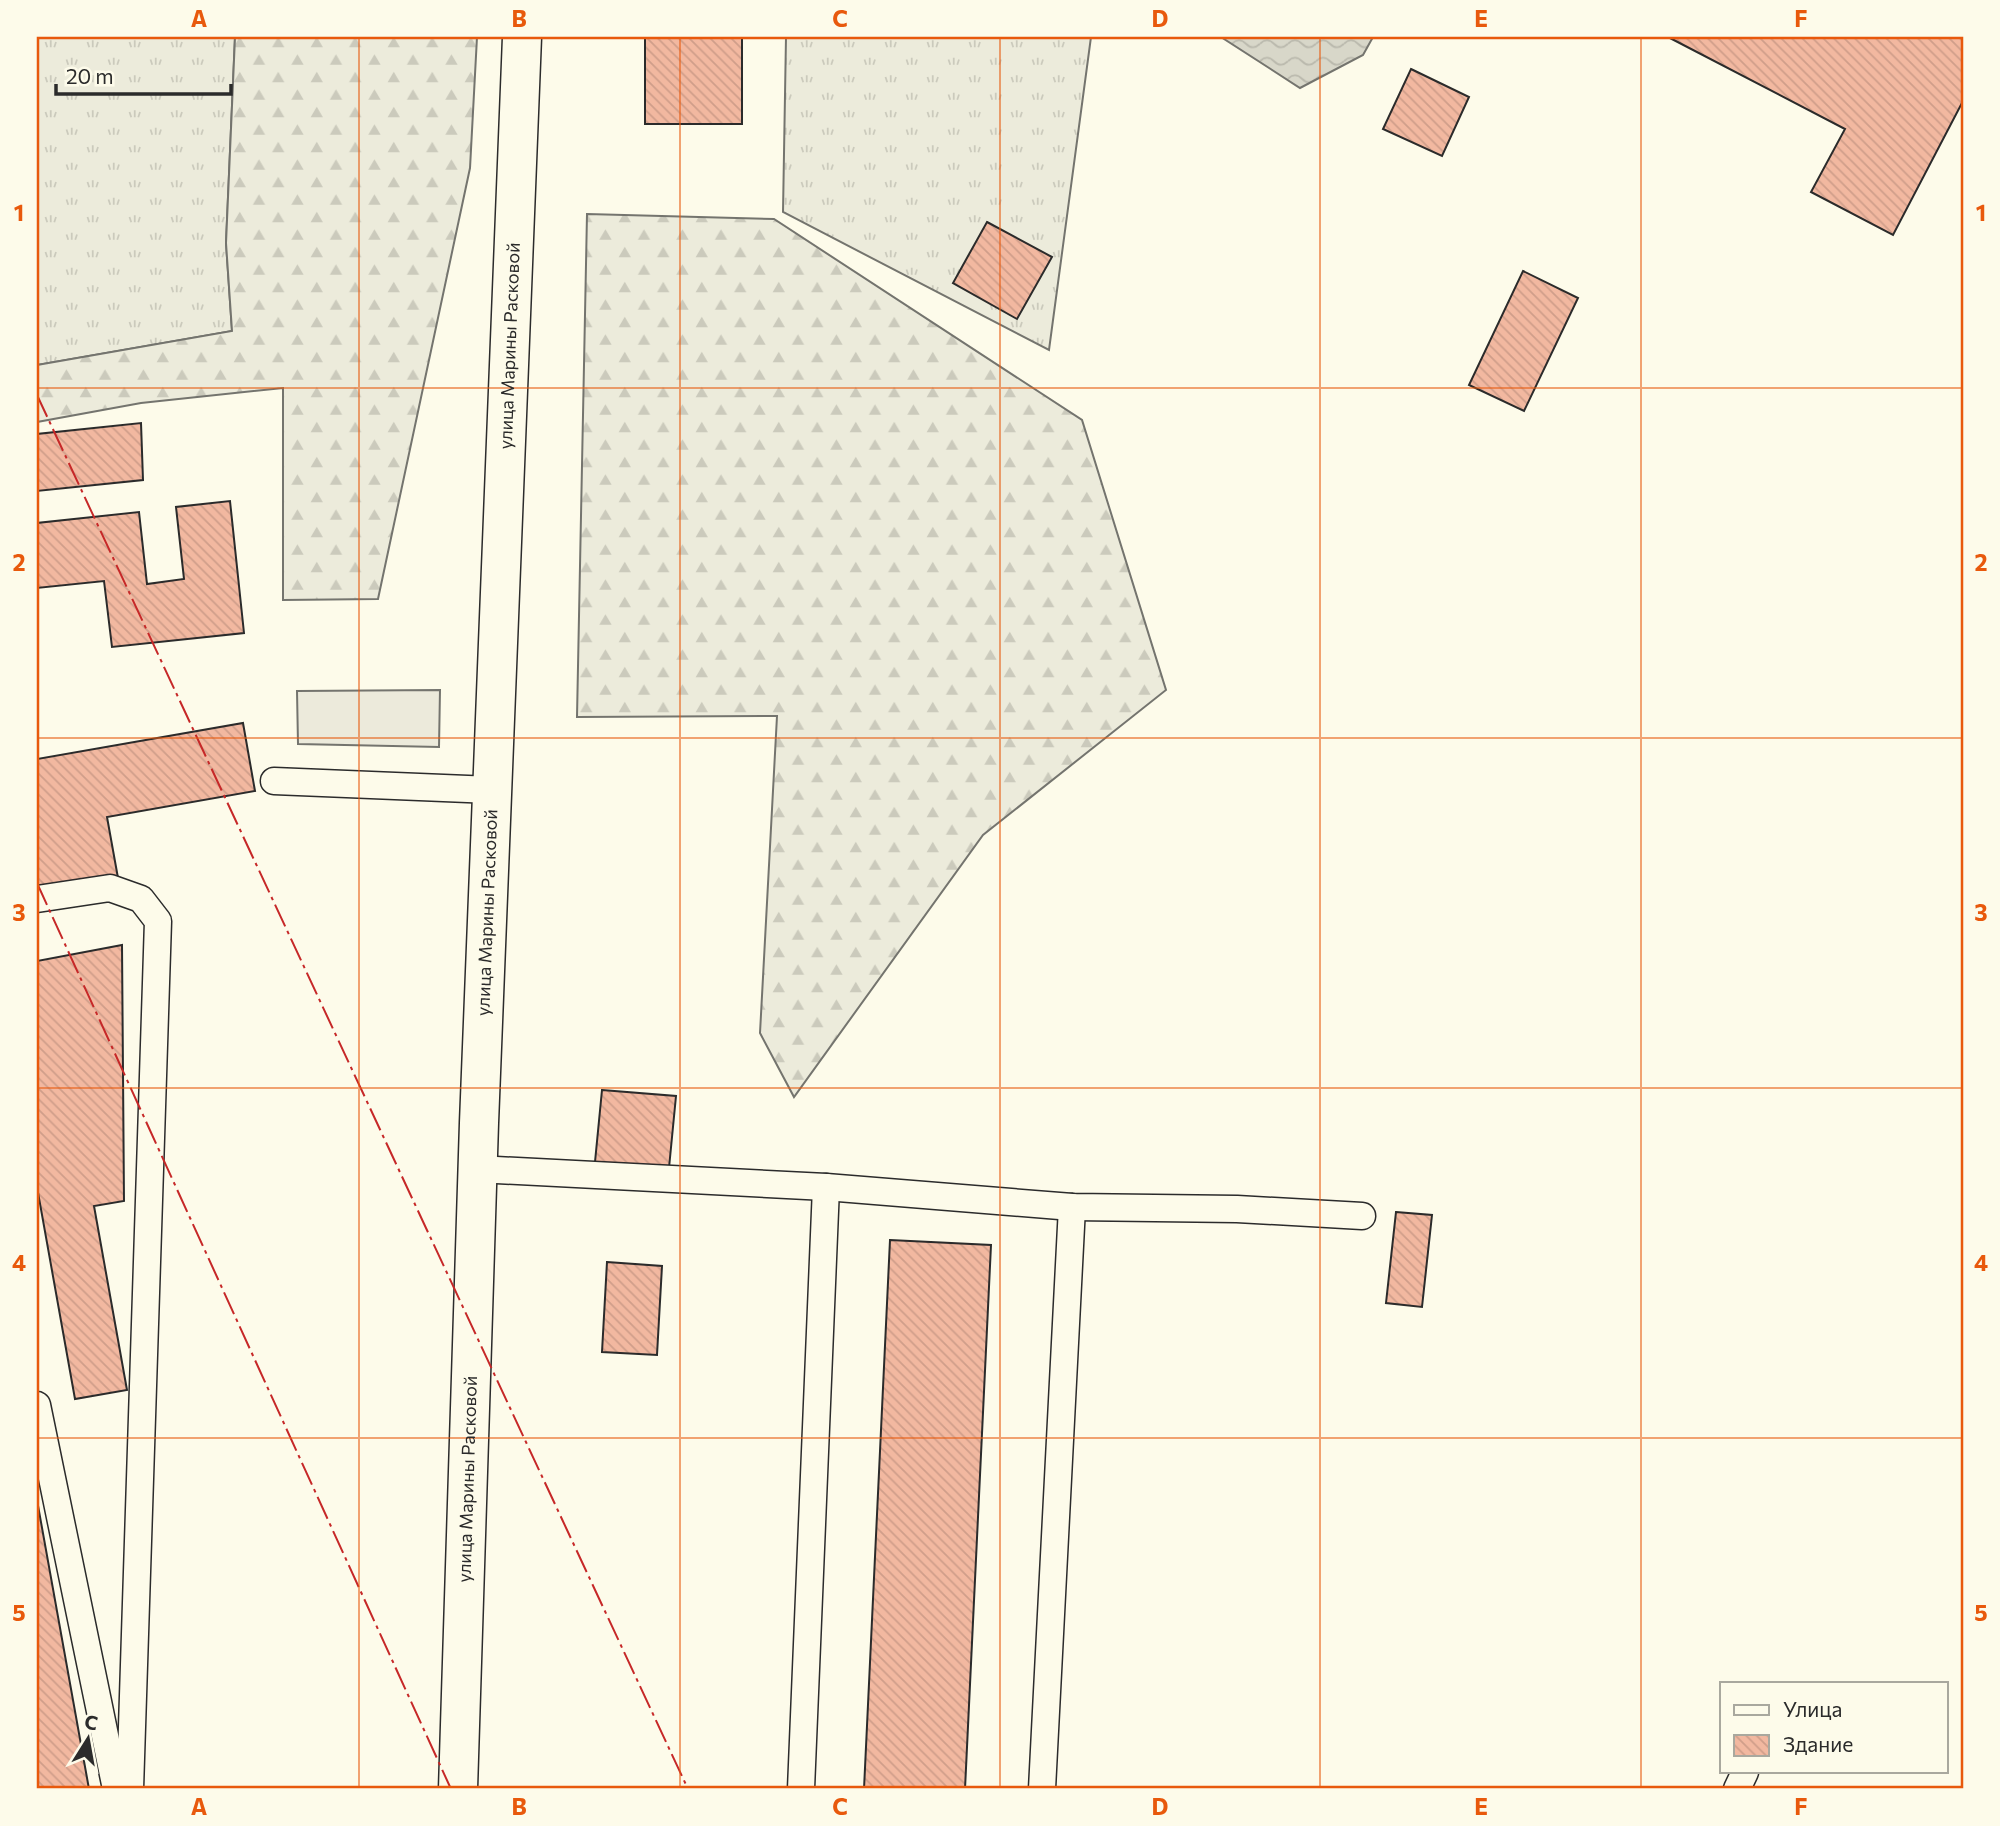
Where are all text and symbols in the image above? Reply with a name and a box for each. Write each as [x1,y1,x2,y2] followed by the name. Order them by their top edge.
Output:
[191,4,208,32] text: A
[511,4,527,32] text: B
[832,4,848,32] text: C
[1152,4,1169,32] text: D
[1474,4,1488,32] text: E
[1794,4,1808,32] text: F
[56,52,231,96] scale bar
[66,63,114,88] text: 20 m
[14,198,24,226] text: 1
[1976,198,1986,226] text: 1
[494,242,524,450] street label: улица Марины Расковой
[12,548,26,576] text: 2
[1974,548,1988,576] text: 2
[471,809,501,1016] street label: улица Марины Расковой
[12,898,26,926] text: 3
[1974,898,1988,926] text: 3
[12,1248,26,1276] text: 4
[1974,1248,1988,1276] text: 4
[453,1375,481,1583] street label: улица Марины Расковой
[12,1598,26,1626] text: 5
[1974,1598,1988,1626] text: 5
[1720,1682,1948,1773] legend
[1783,1696,1842,1721] text: Улица
[52,1703,122,1773] north arrow
[83,1709,100,1734] text: С
[1783,1731,1853,1756] text: Здание
[191,1792,208,1820] text: A
[511,1792,527,1820] text: B
[832,1792,848,1820] text: C
[1152,1792,1169,1820] text: D
[1474,1792,1488,1820] text: E
[1794,1792,1808,1820] text: F

